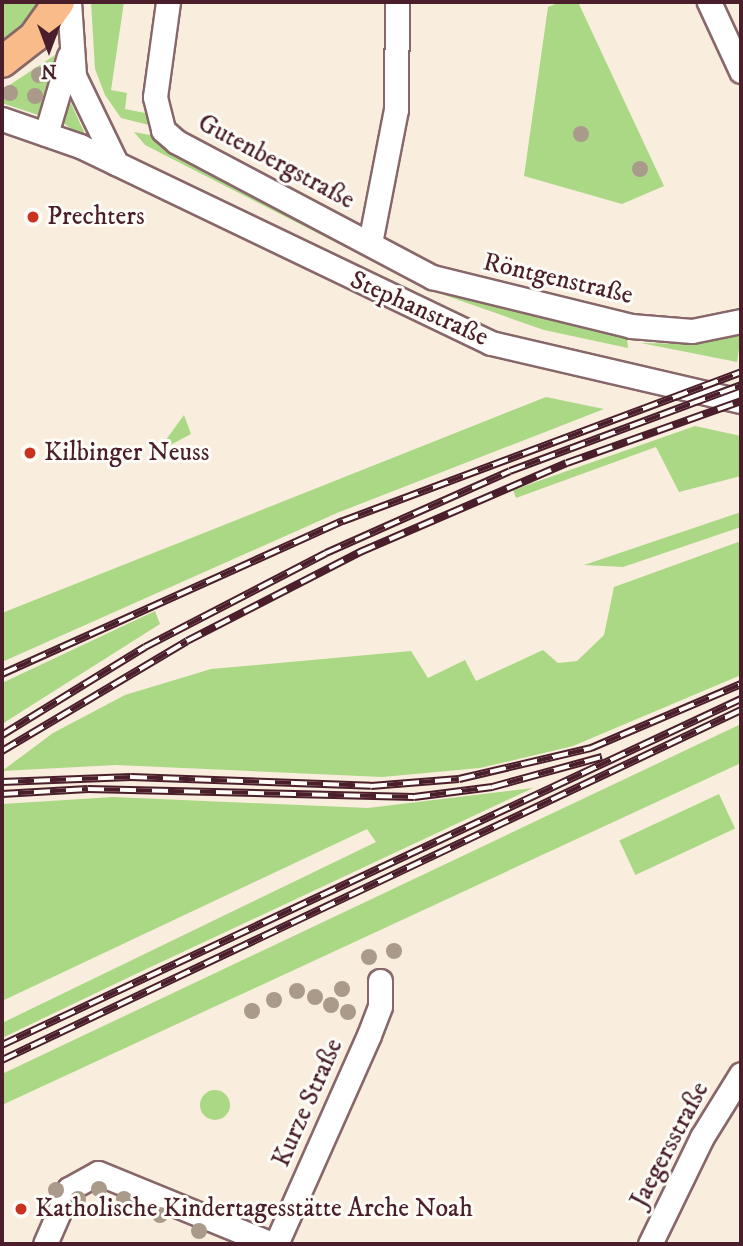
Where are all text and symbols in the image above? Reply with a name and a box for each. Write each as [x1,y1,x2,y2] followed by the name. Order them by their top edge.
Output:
[14,14,84,84] north arrow
[41,59,57,82] text: N
[192,108,360,216] street label: Gutenbergstraße
[47,201,145,233] place label: Prechters
[25,209,41,225] marker: Prechters
[480,247,636,311] street label: Röntgenstraße
[345,265,493,353] street label: Stephanstraße
[44,437,209,469] place label: Kilbinger Neuss
[22,445,38,461] marker: Kilbinger Neuss
[266,1034,350,1172] street label: Kurze Straße
[624,1077,716,1213] street label: Jaegersstraße
[35,1193,473,1225] place label: Katholische Kindertagesstätte Arche Noah
[13,1201,29,1217] marker: Katholische Kindertagesstätte Arche Noah

